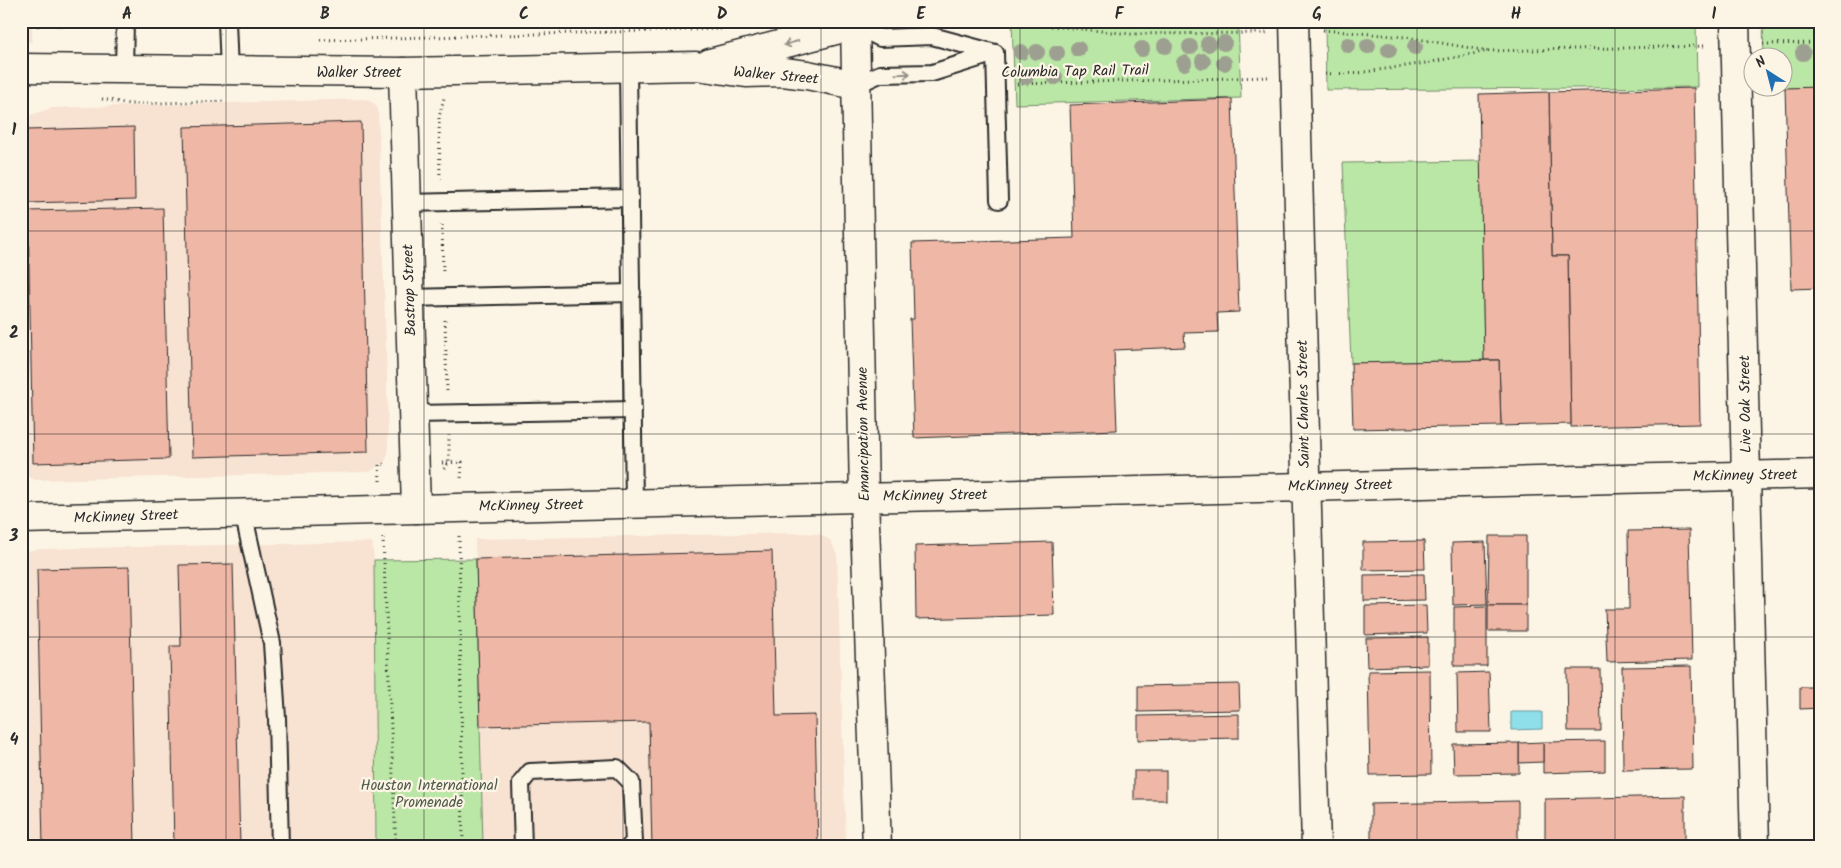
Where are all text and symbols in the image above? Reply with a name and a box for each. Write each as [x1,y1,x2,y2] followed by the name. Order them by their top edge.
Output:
[122,2,132,27] text: A
[320,2,330,27] text: B
[519,2,529,27] text: C
[717,2,728,27] text: D
[917,2,927,27] text: E
[1115,2,1125,27] text: F
[1312,2,1322,27] text: G
[1511,2,1521,27] text: H
[1712,2,1717,27] text: I
[783,39,799,48] one-way arrow
[1744,48,1794,98] north arrow
[1751,51,1771,74] text: N
[1001,59,1149,85] street label: Columbia Tap Rail Trail
[732,60,820,92] street label: Walker Street
[316,61,402,85] street label: Walker Street
[894,69,910,79] one-way arrow
[12,118,17,143] text: 1
[396,243,424,336] street label: Bastrop Street
[9,321,19,346] text: 2
[1291,339,1317,468] street label: Saint Charles Street
[1733,355,1759,453] street label: Live Oak Street
[851,366,877,501] street label: Emancipation Avenue
[1692,463,1798,489] street label: McKinney Street
[1287,473,1393,499] street label: McKinney Street
[882,483,988,509] street label: McKinney Street
[478,493,584,519] street label: McKinney Street
[73,503,179,531] street label: McKinney Street
[9,524,19,549] text: 3
[10,728,19,753] text: 4
[360,774,498,815] park label: Houston International Promenade

